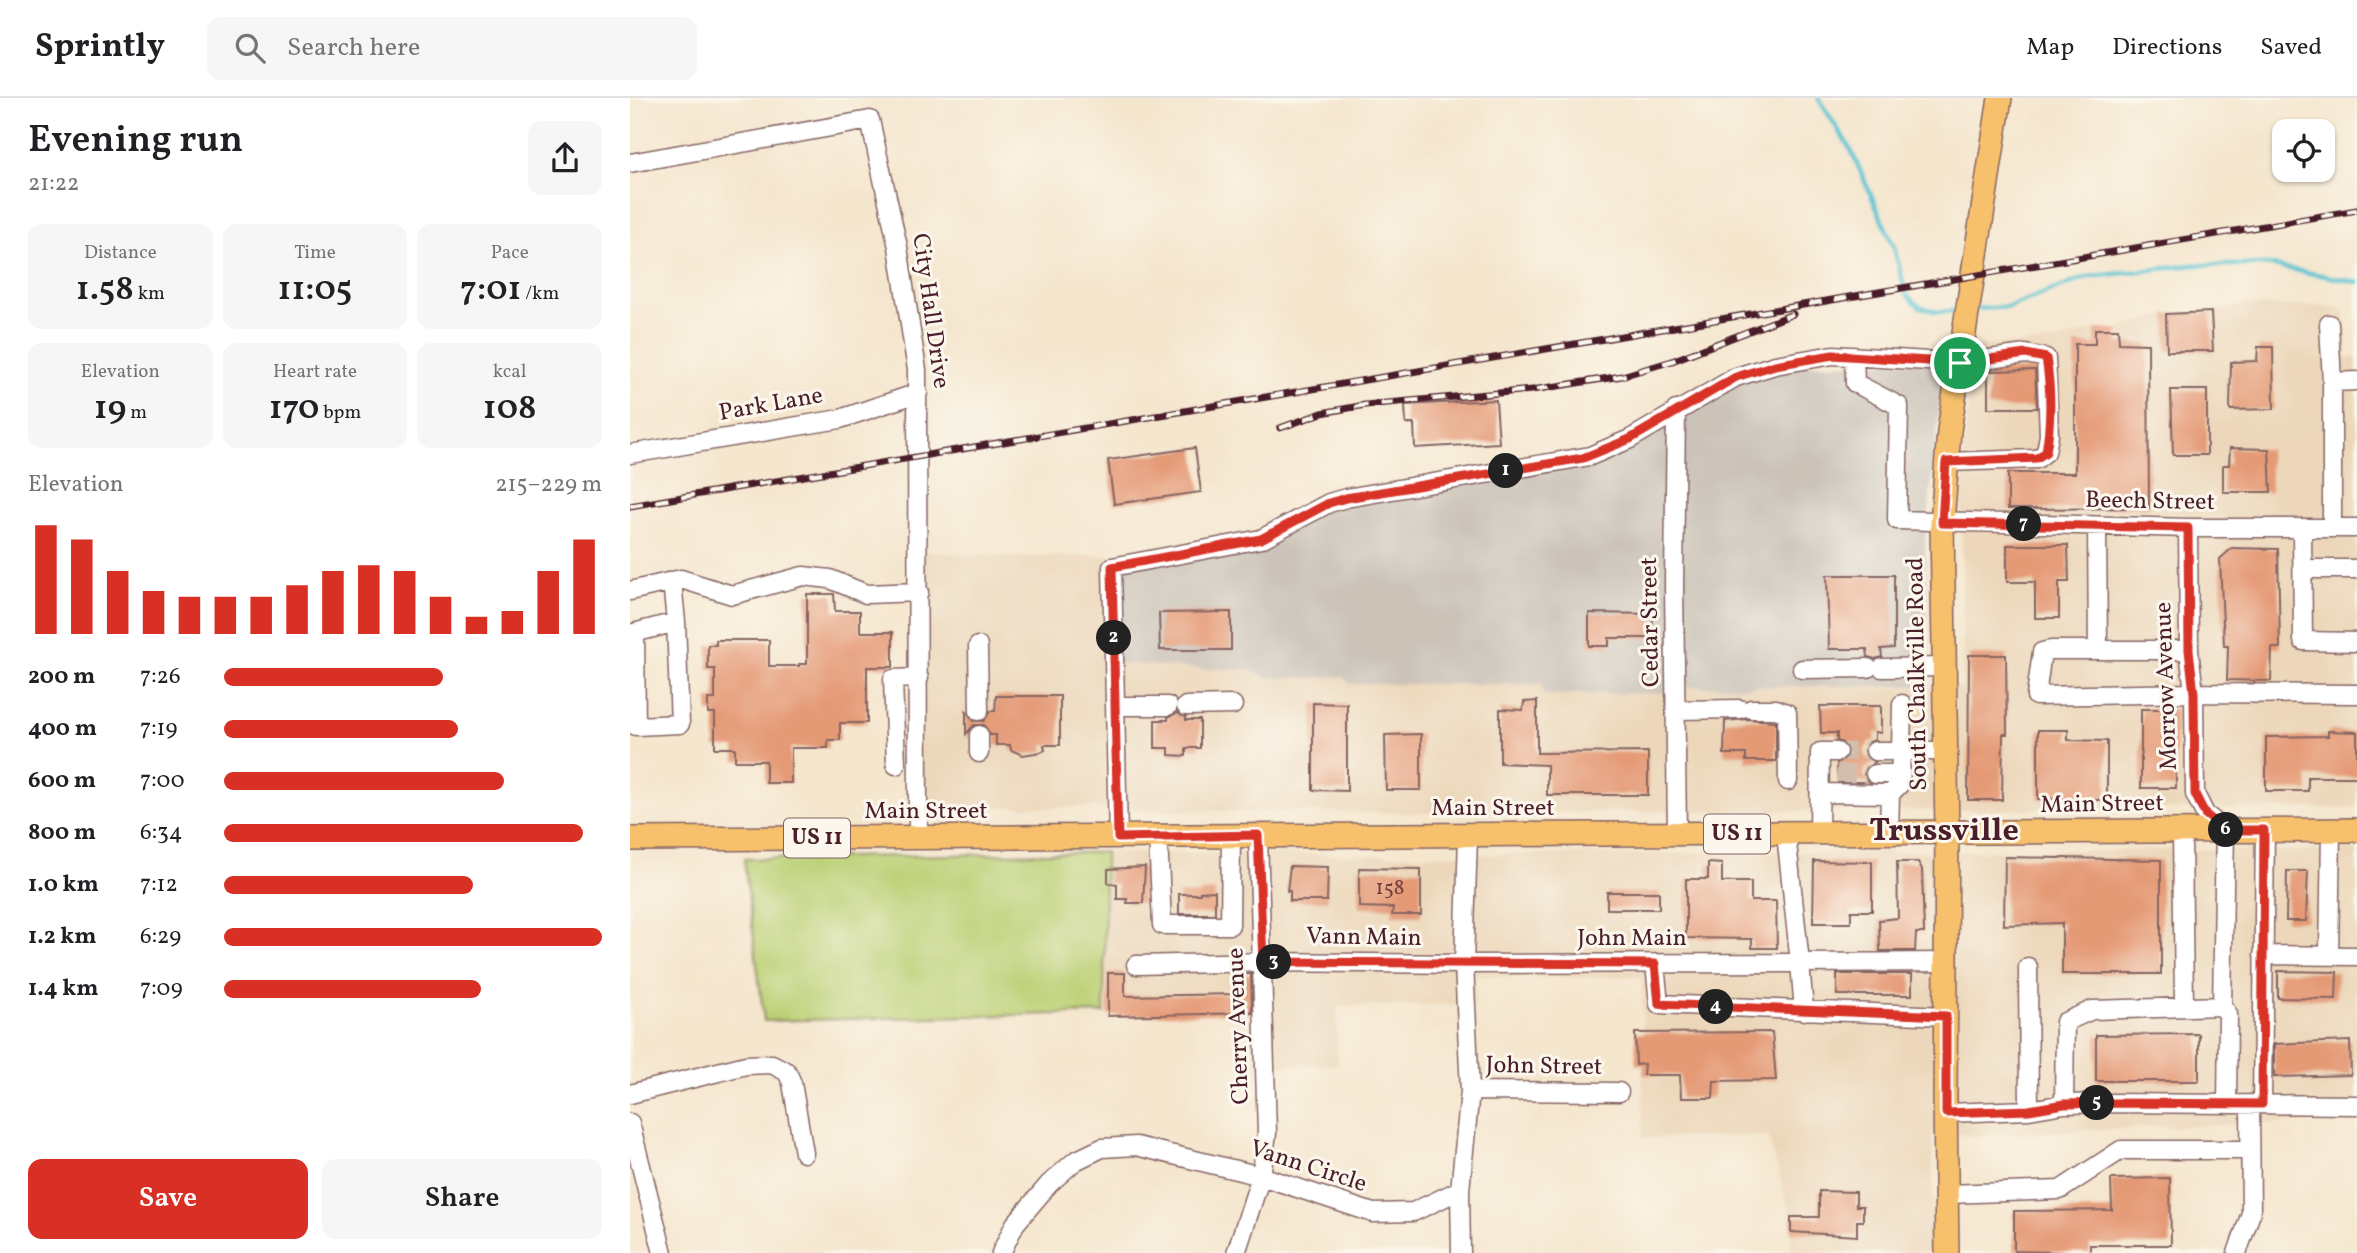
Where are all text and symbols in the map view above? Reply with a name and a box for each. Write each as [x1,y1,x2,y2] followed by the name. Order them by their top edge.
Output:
[207,17,697,80] search box
[35,25,165,71] text: Sprintly
[231,29,269,67] icon: search
[287,30,420,66] text: Search here
[2026,31,2074,65] text: Map
[2112,31,2222,65] text: Directions
[2260,31,2322,65] text: Saved
[28,115,243,168] text: Evening run
[2272,119,2335,182] map controls
[2272,119,2335,182] button: locate
[528,121,602,195] button: share
[28,168,79,200] text: 21:22
[902,231,958,391] street label: City Hall Drive
[84,240,157,266] text: Distance
[294,240,336,266] text: Time
[491,240,529,266] text: Pace
[76,266,134,314] text: 1.58
[278,266,352,314] text: 11:05
[460,266,521,314] text: 7:01
[134,281,165,307] text: km
[521,281,559,307] text: /km
[1930,333,1990,393] pin
[1941,344,1979,382] icon: arrive
[81,359,160,385] text: Elevation
[273,359,357,385] text: Heart rate
[493,359,527,385] text: kcal
[716,379,826,431] street label: Park Lane
[94,385,126,433] text: 19
[269,385,319,433] text: 170
[483,385,537,433] text: 108
[126,400,147,426] text: m
[319,400,361,426] text: bpm
[1488,454,1524,488] pin: 1
[1502,457,1509,483] text: 1
[28,469,124,501] text: Elevation
[495,469,602,501] text: 215–229 m
[2085,484,2215,520] street label: Beech Street
[2006,506,2042,542] pin: 7
[2019,510,2028,536] text: 7
[1633,557,1669,687] street label: Cedar Street
[1899,557,1937,791] street label: South Chalkville Road
[2147,601,2187,771] street label: Morrow Avenue
[1096,620,1132,656] pin: 2
[1109,624,1118,650] text: 2
[28,661,95,693] text: 200 m
[140,661,181,693] text: 7:26
[28,713,97,745] text: 400 m
[140,713,177,745] text: 7:19
[28,765,96,797] text: 600 m
[140,765,185,797] text: 7:00
[2040,787,2164,823] street label: Main Street
[1431,792,1555,826] street label: Main Street
[864,795,988,829] street label: Main Street
[1869,810,2019,854] district label: Trussville
[2208,812,2244,848] pin: 6
[1704,814,1770,854] road number: US 11
[2220,816,2231,842] text: 6
[28,817,96,849] text: 800 m
[140,817,183,849] text: 6:34
[784,818,850,858] road number: US 11
[28,869,99,901] text: 1.0 km
[140,869,178,901] text: 7:12
[1376,874,1404,903] house number: 158
[1306,920,1422,956] street label: Vann Main
[28,921,97,953] text: 1.2 km
[140,921,181,953] text: 6:29
[1577,922,1687,956] street label: John Main
[1256,944,1292,980] pin: 3
[1219,947,1259,1105] street label: Cherry Avenue
[1269,948,1278,974] text: 3
[28,973,99,1005] text: 1.4 km
[140,973,183,1005] text: 7:09
[1698,990,1734,1024] pin: 4
[1710,993,1721,1019] text: 4
[1485,1049,1603,1085] street label: John Street
[2080,1086,2114,1121] pin: 5
[2092,1089,2101,1115] text: 5
[1245,1132,1371,1202] street label: Vann Circle
[28,1159,308,1239] button: Save
[322,1159,602,1239] button: Share

